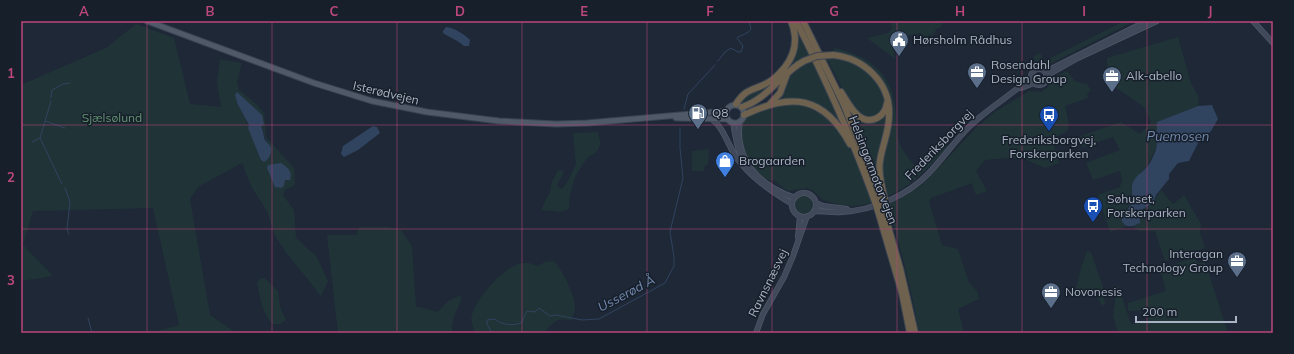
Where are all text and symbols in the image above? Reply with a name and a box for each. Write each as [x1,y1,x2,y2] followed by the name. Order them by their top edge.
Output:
[79,3,89,19] text: A
[206,3,215,19] text: B
[330,3,339,19] text: C
[455,3,465,19] text: D
[580,3,588,19] text: E
[706,3,714,19] text: F
[829,3,839,19] text: G
[955,3,965,19] text: H
[1082,3,1086,19] text: I
[1208,3,1212,19] text: J
[888,29,910,57] public building icon: Hørsholm Rådhus
[913,32,1012,47] place label: Hørsholm Rådhus
[991,57,1067,86] place label: Rosendahl Design Group
[966,61,988,89] office icon: Rosendahl Design Group
[7,65,15,81] text: 1
[1101,65,1123,93] office icon: Alk-abello
[1126,68,1182,83] place label: Alk-abello
[352,78,421,107] street label: Isterødvejen
[687,102,709,130] fuel station icon: Q8
[1038,104,1060,132] bus stop icon: Frederiksborgvej, Forskerparken
[712,105,728,120] place label: Q8
[901,106,976,183] street label: Frederiksborgvej
[82,110,142,125] park label: Sjælsølund
[846,113,901,226] street label: Helsingørmotorvejen
[1147,128,1209,144] water label: Puemosen
[1002,132,1096,161] place label: Frederiksborgvej, Forskerparken
[714,150,736,178] shop icon: Brogaarden
[739,153,805,168] place label: Brogaarden
[7,169,15,185] text: 2
[1107,191,1186,220] place label: Søhuset, Forskerparken
[1082,195,1104,223] bus stop icon: Søhuset, Forskerparken
[745,246,791,319] street label: Ravnsnæsvej
[1123,246,1223,275] place label: Interagan Technology Group
[1226,250,1248,278] office icon: Interagan Technology Group
[594,270,657,315] water label: Usserød Å
[7,272,15,288] text: 3
[1040,281,1062,309] office icon: Novonesis
[1065,284,1122,299] place label: Novonesis
[1136,298,1236,324] scale bar
[1142,304,1177,319] text: 200 m

